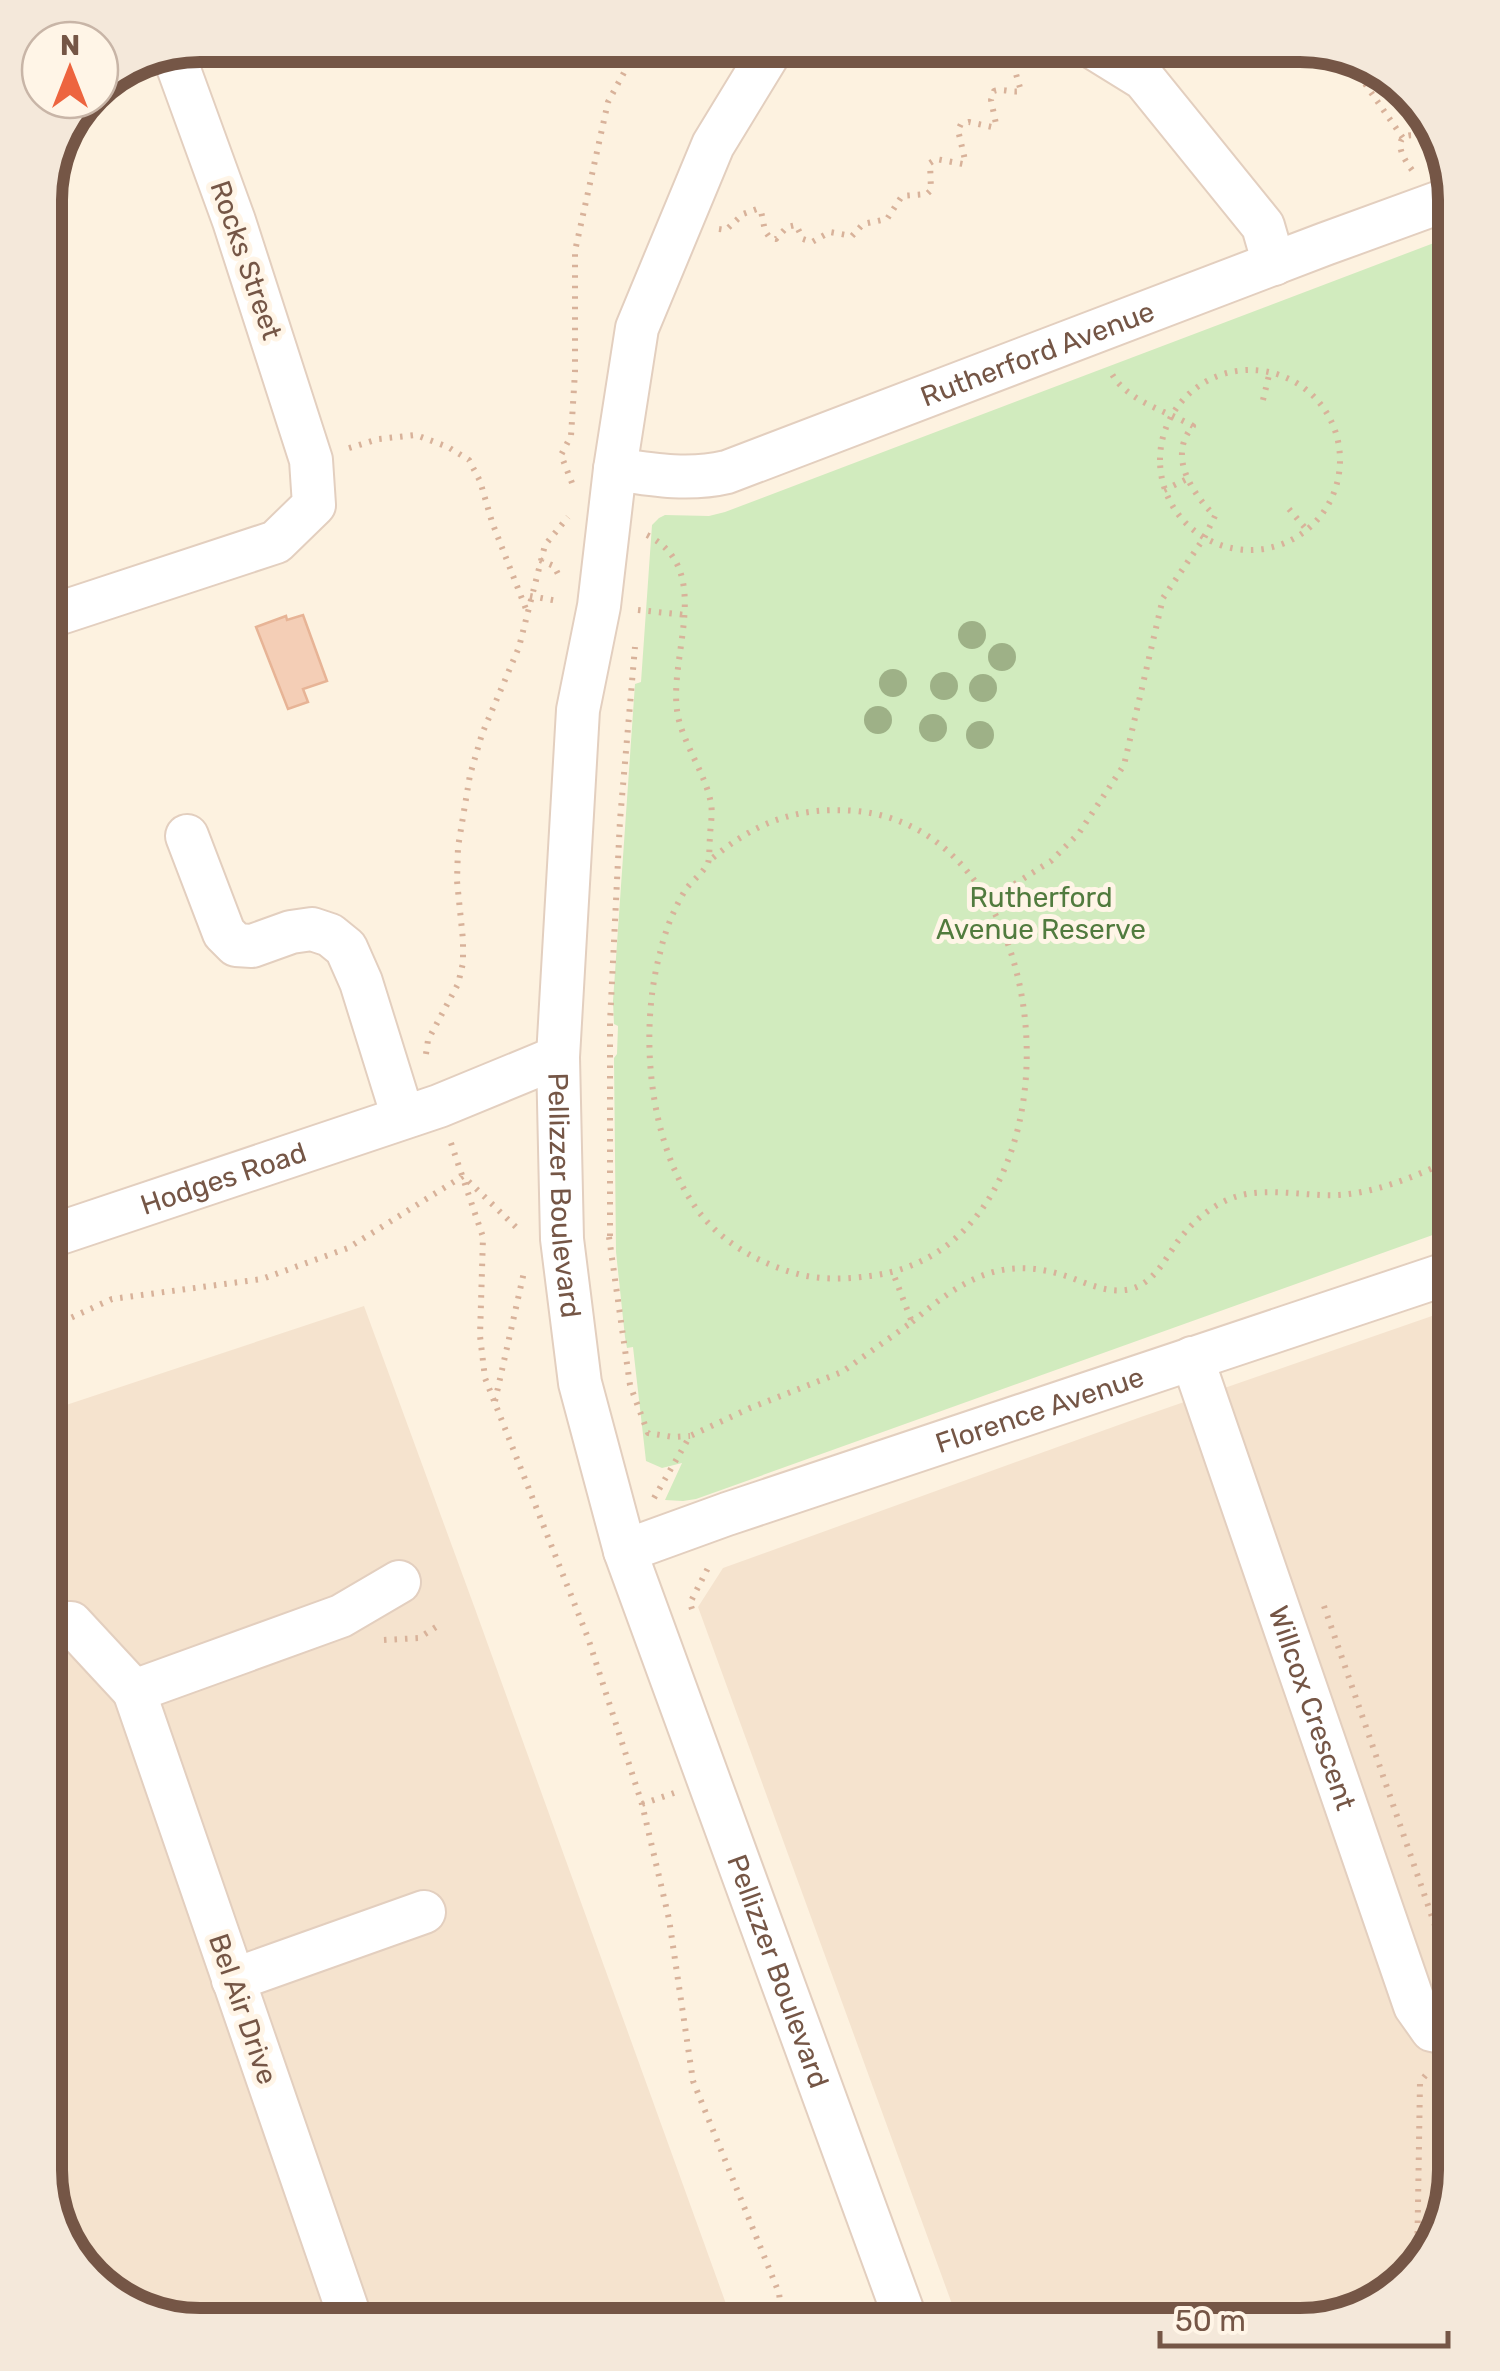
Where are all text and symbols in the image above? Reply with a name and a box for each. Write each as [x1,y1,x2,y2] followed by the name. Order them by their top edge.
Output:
[20,20,120,120] north arrow
[60,29,80,62] text: N
[203,176,289,344] street label: Rocks Street
[916,294,1159,413] street label: Rutherford Avenue
[936,881,1146,946] park label: Rutherford Avenue Reserve
[542,1072,588,1320] street label: Pellizzer Boulevard
[136,1135,310,1221] street label: Hodges Road
[931,1360,1148,1460] street label: Florence Avenue
[1262,1601,1363,1814] street label: Willcox Crescent
[721,1850,836,2092] street label: Pellizzer Boulevard
[202,1929,284,2089] street label: Bel Air Drive
[1160,2286,1448,2348] scale bar
[1175,2303,1246,2339] text: 50 m

